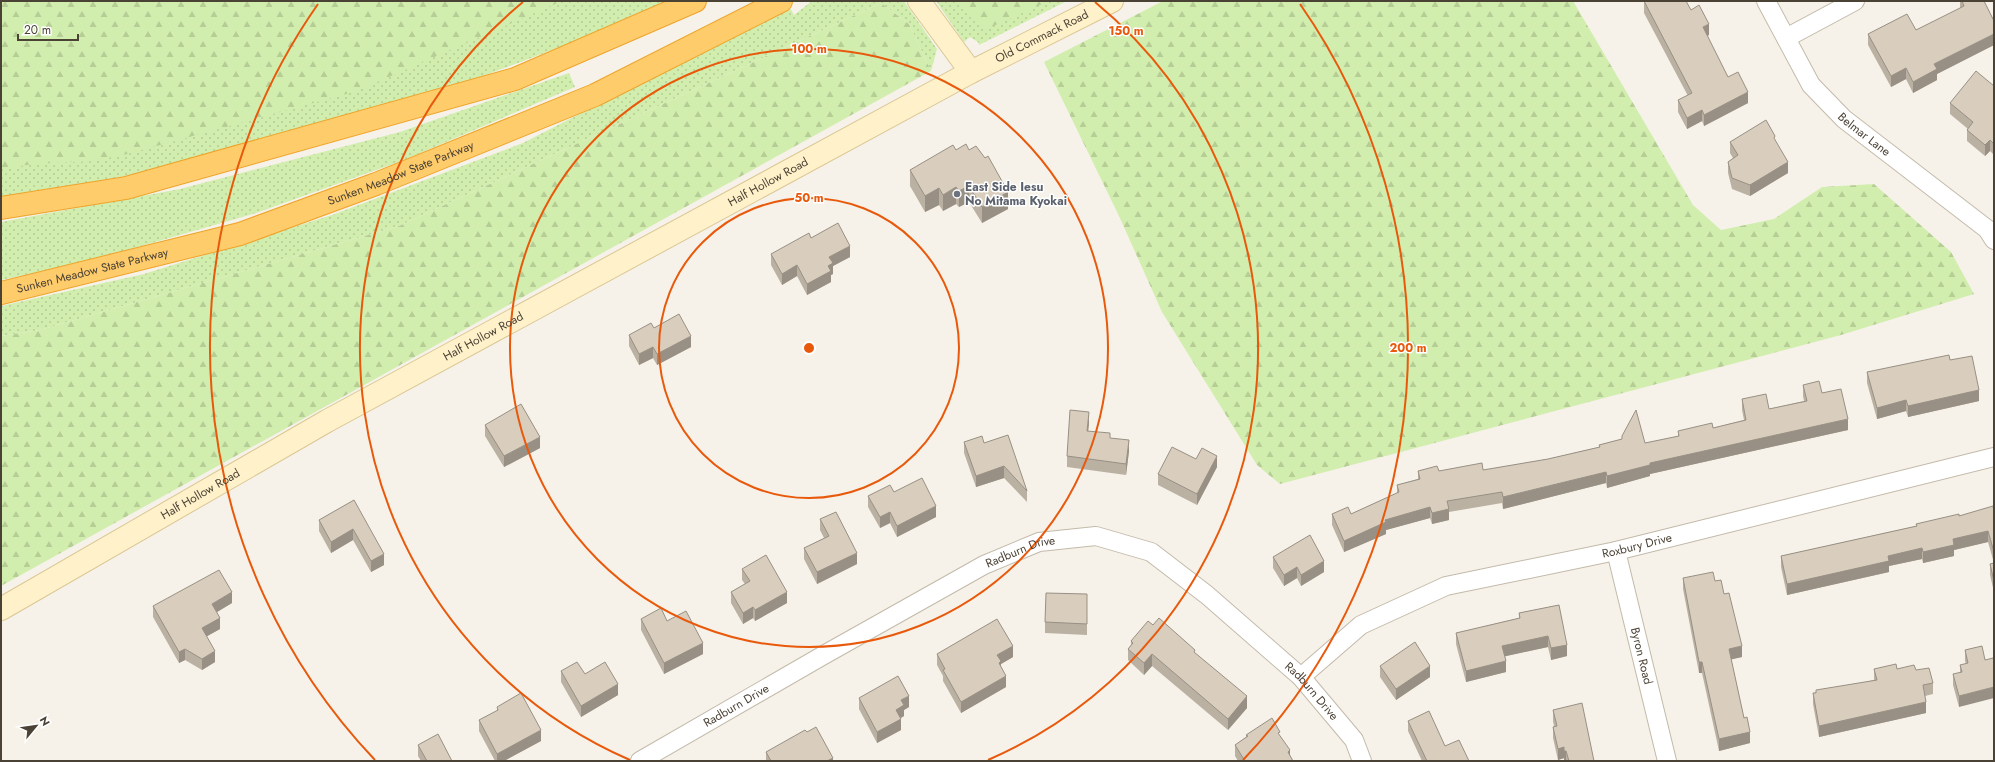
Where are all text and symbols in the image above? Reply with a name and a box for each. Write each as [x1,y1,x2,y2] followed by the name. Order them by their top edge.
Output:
[992,5,1092,67] street label: Old Commack Road
[18,16,78,42] scale bar
[24,21,51,39] text: 20 m
[1108,22,1144,40] text: 150 m
[791,40,827,58] text: 100 m
[1834,109,1894,161] street label: Belmar Lane
[325,136,477,210] street label: Sunken Meadow State Parkway
[725,153,811,211] street label: Half Hollow Road
[965,178,1067,210] place label: East Side Iesu No Mitama Kyokai
[794,189,824,207] text: 50 m
[952,189,962,199] marker: East Side Iesu No Mitama Kyokai
[14,243,171,298] street label: Sunken Meadow State Parkway
[440,307,527,365] street label: Half Hollow Road
[1389,339,1427,357] text: 200 m
[802,341,816,355] centre of rings
[157,464,243,524] street label: Half Hollow Road
[1600,528,1674,563] street label: Roxbury Drive
[983,531,1056,572] street label: Radburn Drive
[1626,625,1657,686] street label: Byron Road
[1281,658,1343,724] street label: Radburn Drive
[700,679,772,732] street label: Radburn Drive
[16,706,56,746] north arrow
[36,713,54,729] text: N

